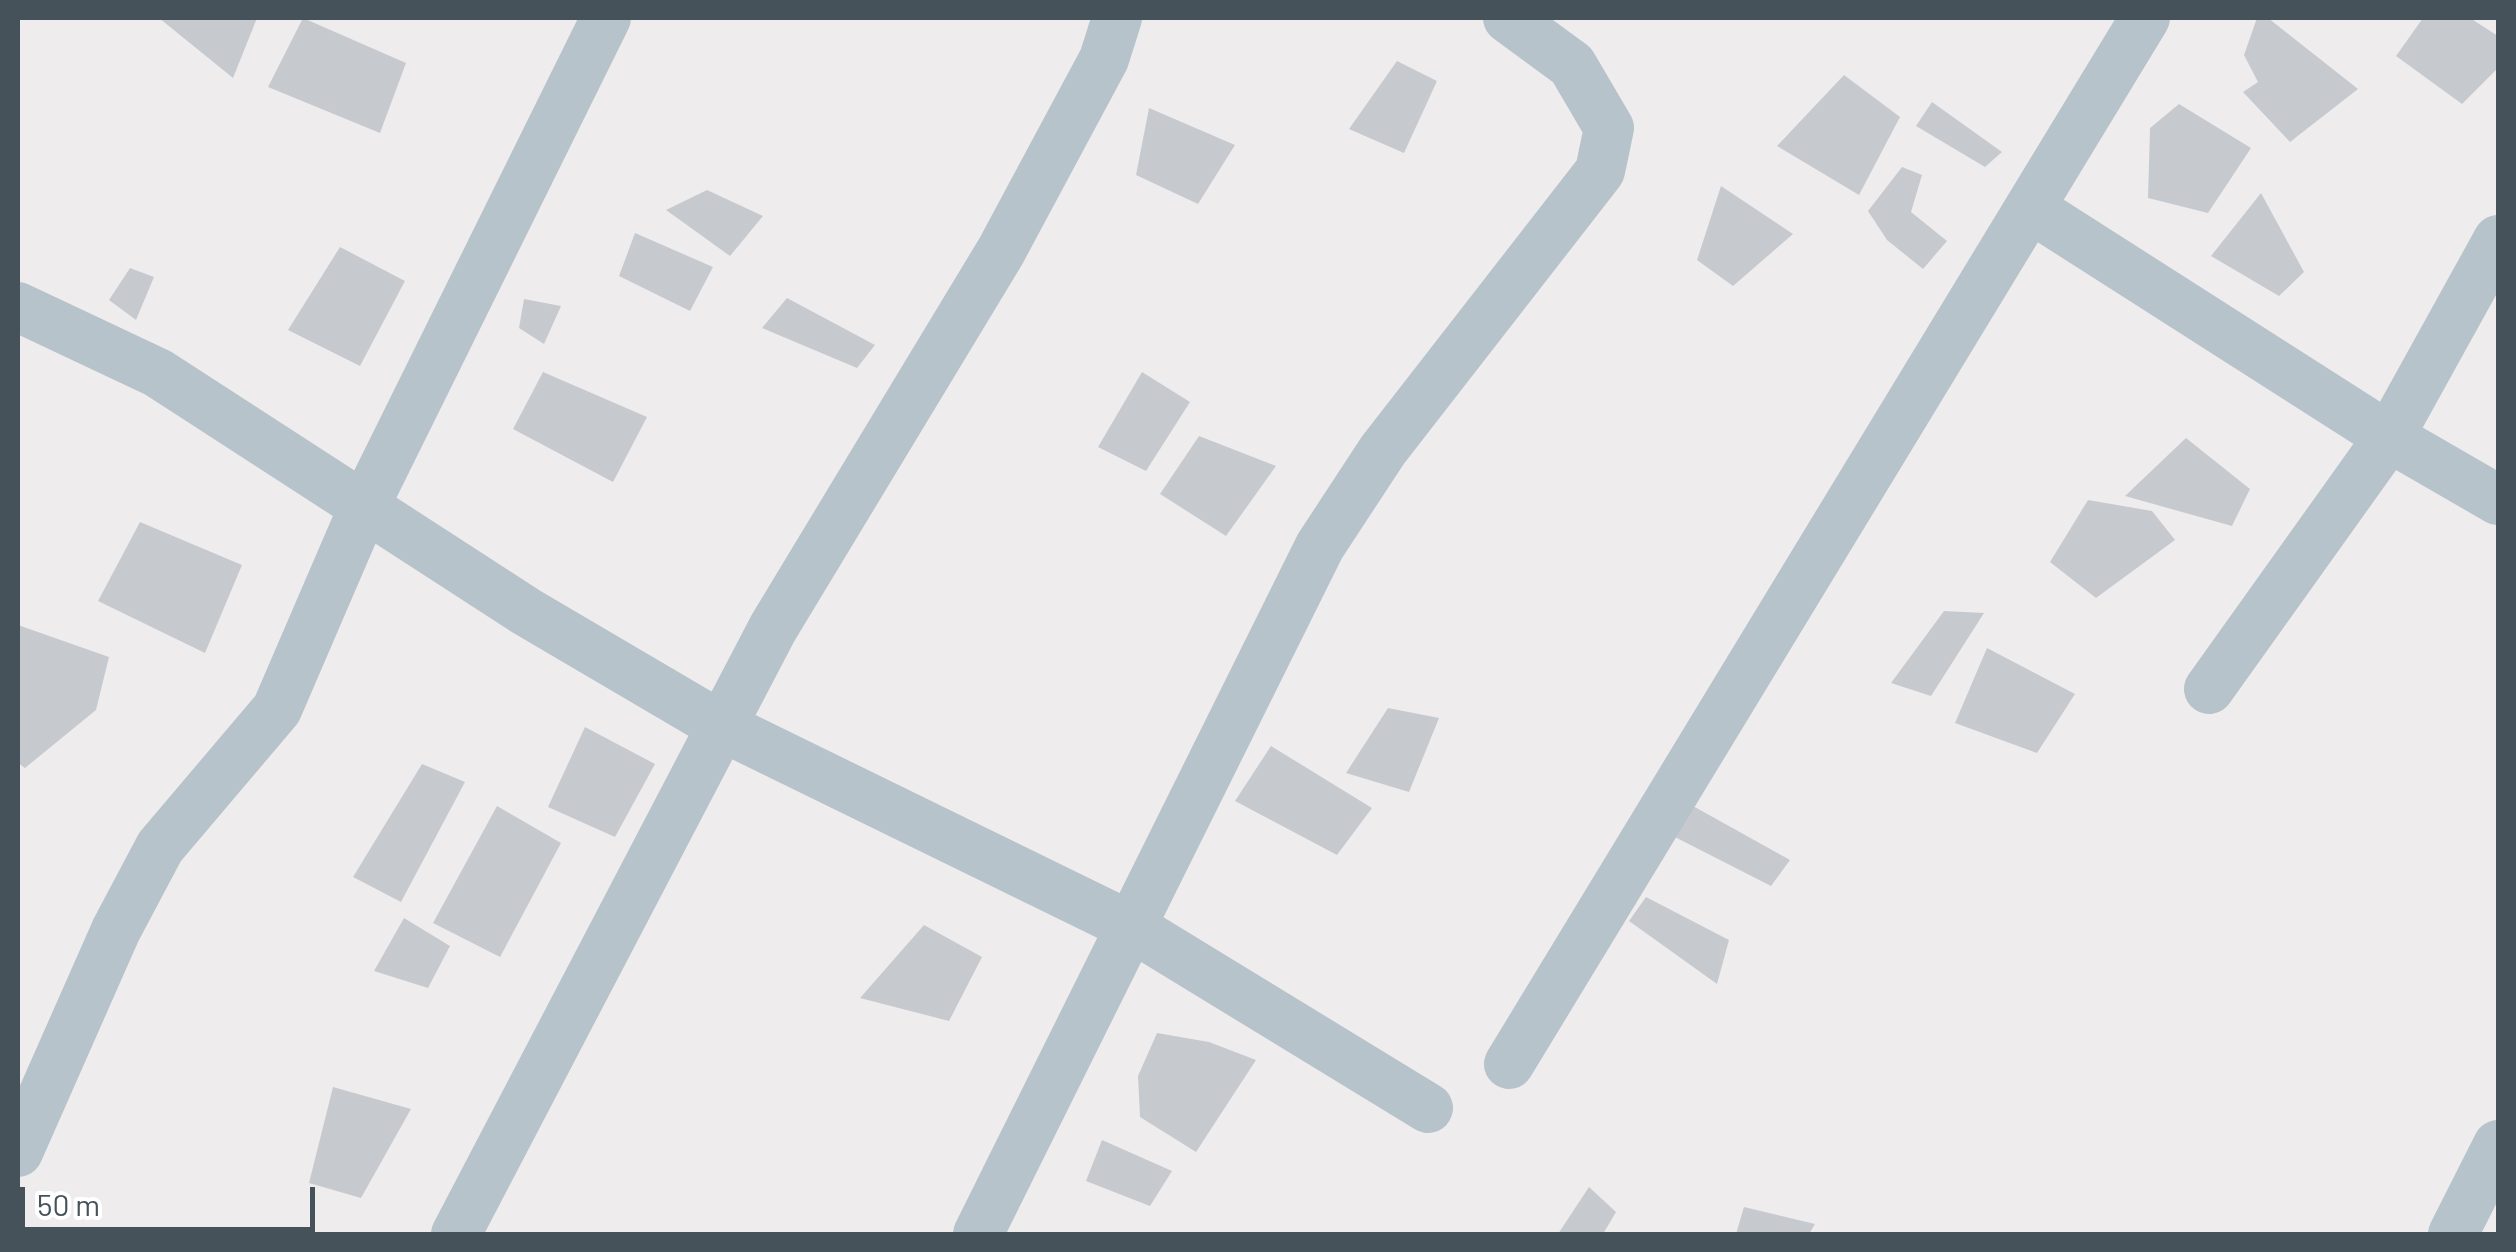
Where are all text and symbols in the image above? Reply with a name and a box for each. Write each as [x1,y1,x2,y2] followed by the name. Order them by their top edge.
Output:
[25,1167,320,1229] scale bar
[37,1186,100,1222] text: 50 m

